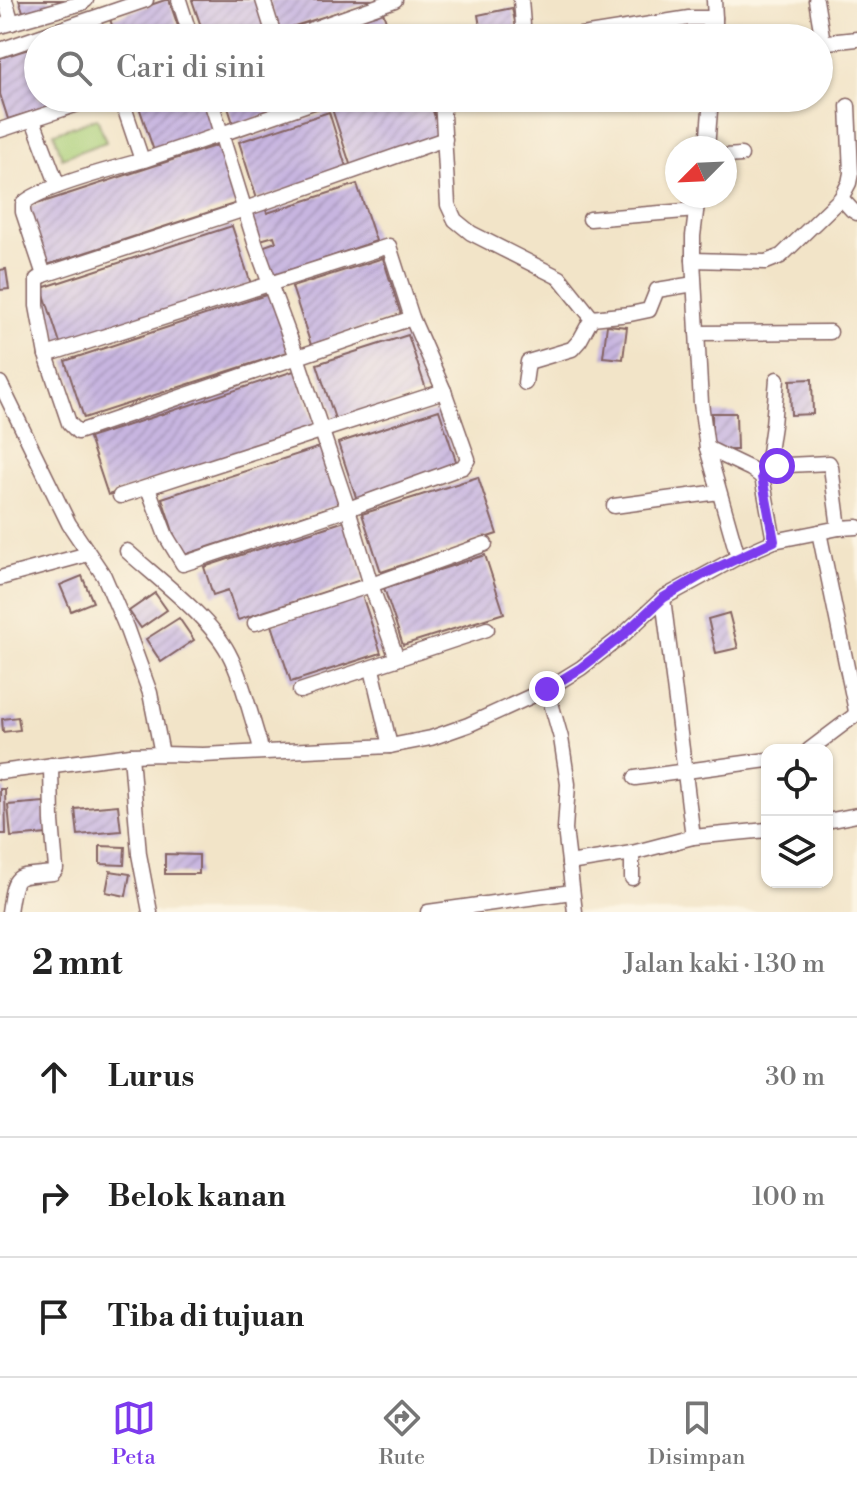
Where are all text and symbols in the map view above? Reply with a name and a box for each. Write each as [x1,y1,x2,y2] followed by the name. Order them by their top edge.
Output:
[24,24,833,112] search box
[52,46,96,90] icon: search
[116,49,265,87] text: Cari di sini
[665,136,737,208] north arrow
[759,448,795,484] route start
[529,671,565,707] route end
[761,744,833,888] map controls
[761,744,833,816] button: locate
[761,816,833,888] button: layers
[32,943,123,985] text: 2 mnt
[623,948,825,980] text: Jalan kaki · 130 m
[32,1055,76,1099] icon: ahead
[108,1058,194,1096] text: Lurus
[765,1061,825,1093] text: 30 m
[32,1175,76,1219] icon: right
[108,1178,286,1216] text: Belok kanan
[752,1181,825,1213] text: 100 m
[32,1295,76,1339] icon: arrive
[108,1298,304,1336] text: Tiba di tujuan
[112,1396,156,1471] tab: Peta
[379,1396,425,1471] tab: Rute
[648,1396,745,1471] tab: Disimpan

